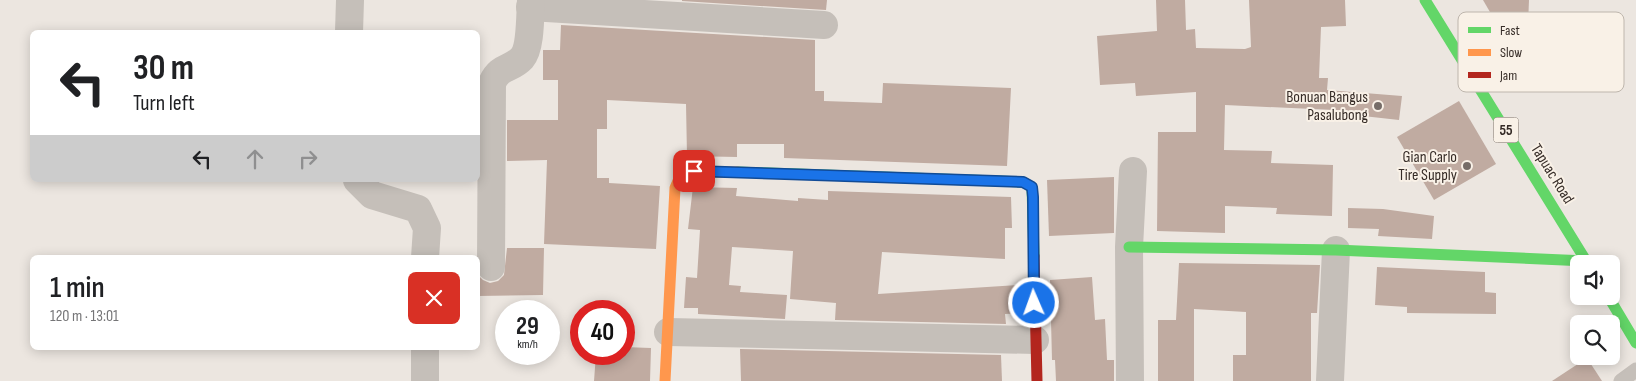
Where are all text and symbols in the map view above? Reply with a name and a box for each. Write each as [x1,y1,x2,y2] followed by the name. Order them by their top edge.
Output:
[1458,12,1624,92] legend
[1500,22,1520,39] text: Fast
[1500,44,1522,61] text: Slow
[133,47,194,90] text: 30 m
[50,50,115,115] icon: left
[1499,67,1517,84] text: Jam
[1286,88,1368,125] place label: Bonuan Bangus Pasalubong
[133,90,195,117] text: Turn left
[1372,100,1384,112] marker: Bonuan Bangus Pasalubong
[1494,118,1518,142] road number: 55
[1526,141,1578,207] street label: Tapuac Road
[188,145,216,173] icon: left
[241,145,269,173] icon: ahead
[294,145,322,173] icon: right
[1398,148,1457,185] place label: Gian Carlo Tire Supply
[673,150,715,192] pin
[680,157,708,185] icon: arrive
[1461,160,1473,172] marker: Gian Carlo Tire Supply
[1570,255,1620,365] map controls
[1570,255,1620,305] button: sound
[50,270,105,306] text: 1 min
[408,272,460,324] button: close
[1007,276,1059,328] position arrow
[570,300,635,365] speed limit sign: 40
[50,307,119,326] text: 120 m · 13:01
[516,311,539,342] text: 29
[1570,315,1620,365] button: search
[517,337,538,352] text: km/h

